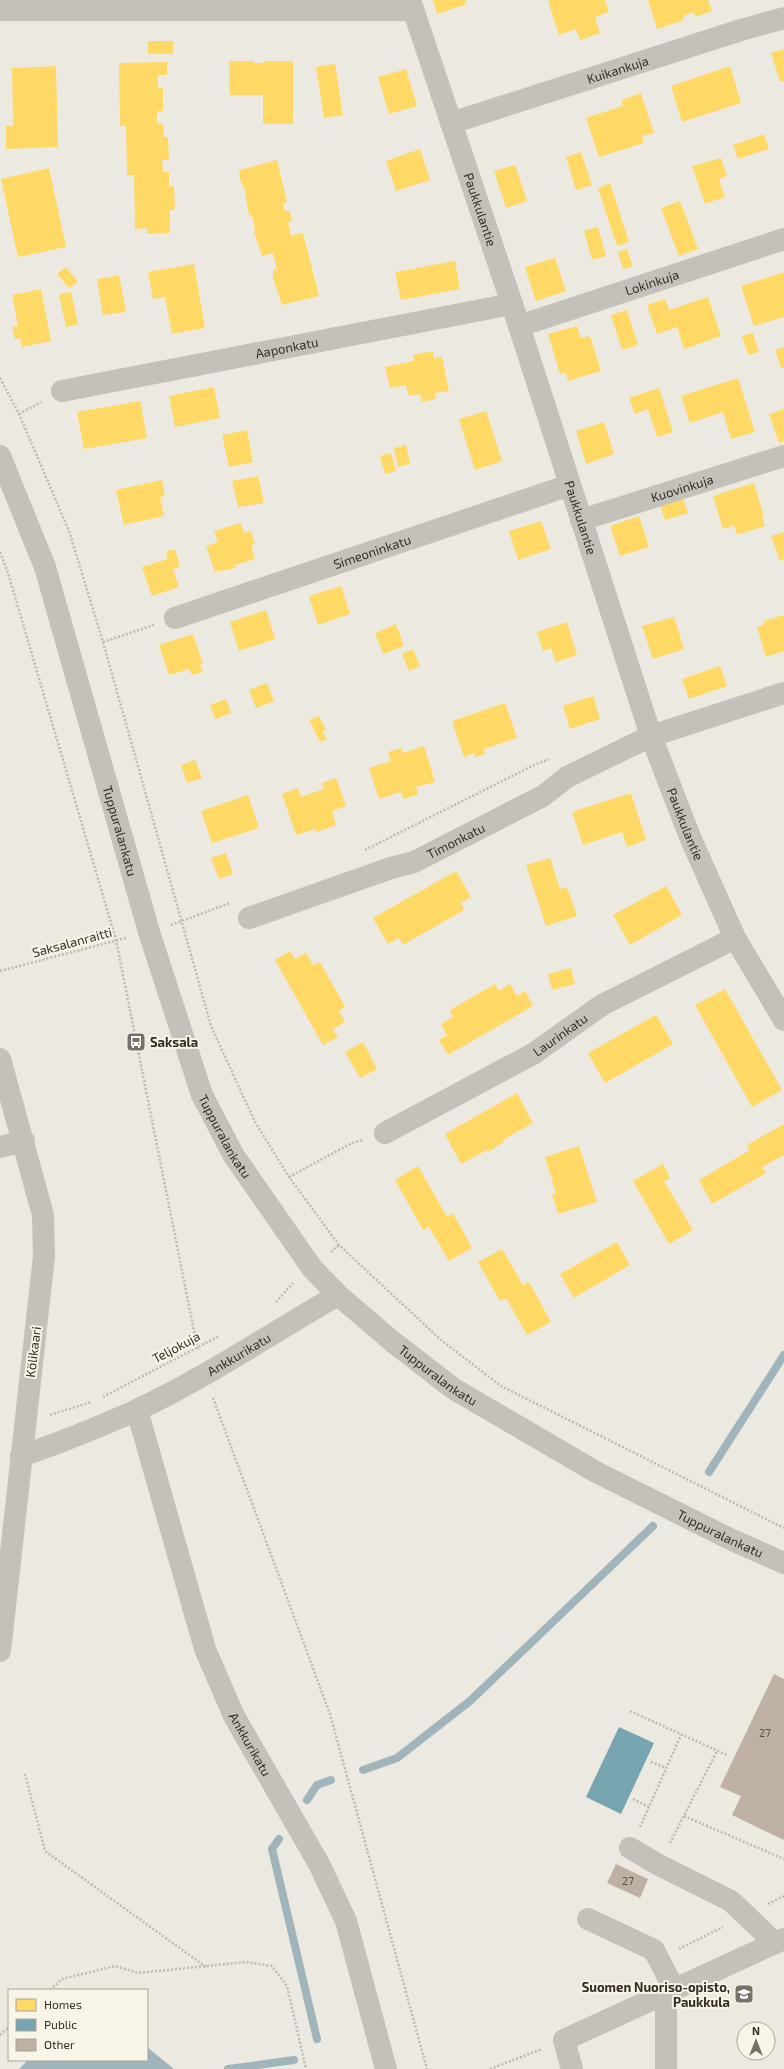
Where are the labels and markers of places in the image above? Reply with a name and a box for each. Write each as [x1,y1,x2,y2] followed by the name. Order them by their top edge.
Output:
[125,1031,147,1053] bus stop icon: Saksala
[150,1034,198,1050] place label: Saksala
[582,1979,730,2010] place label: Suomen Nuoriso-opisto, Paukkula
[733,1983,755,2005] school or university icon: Suomen Nuoriso-opisto, Paukkula

